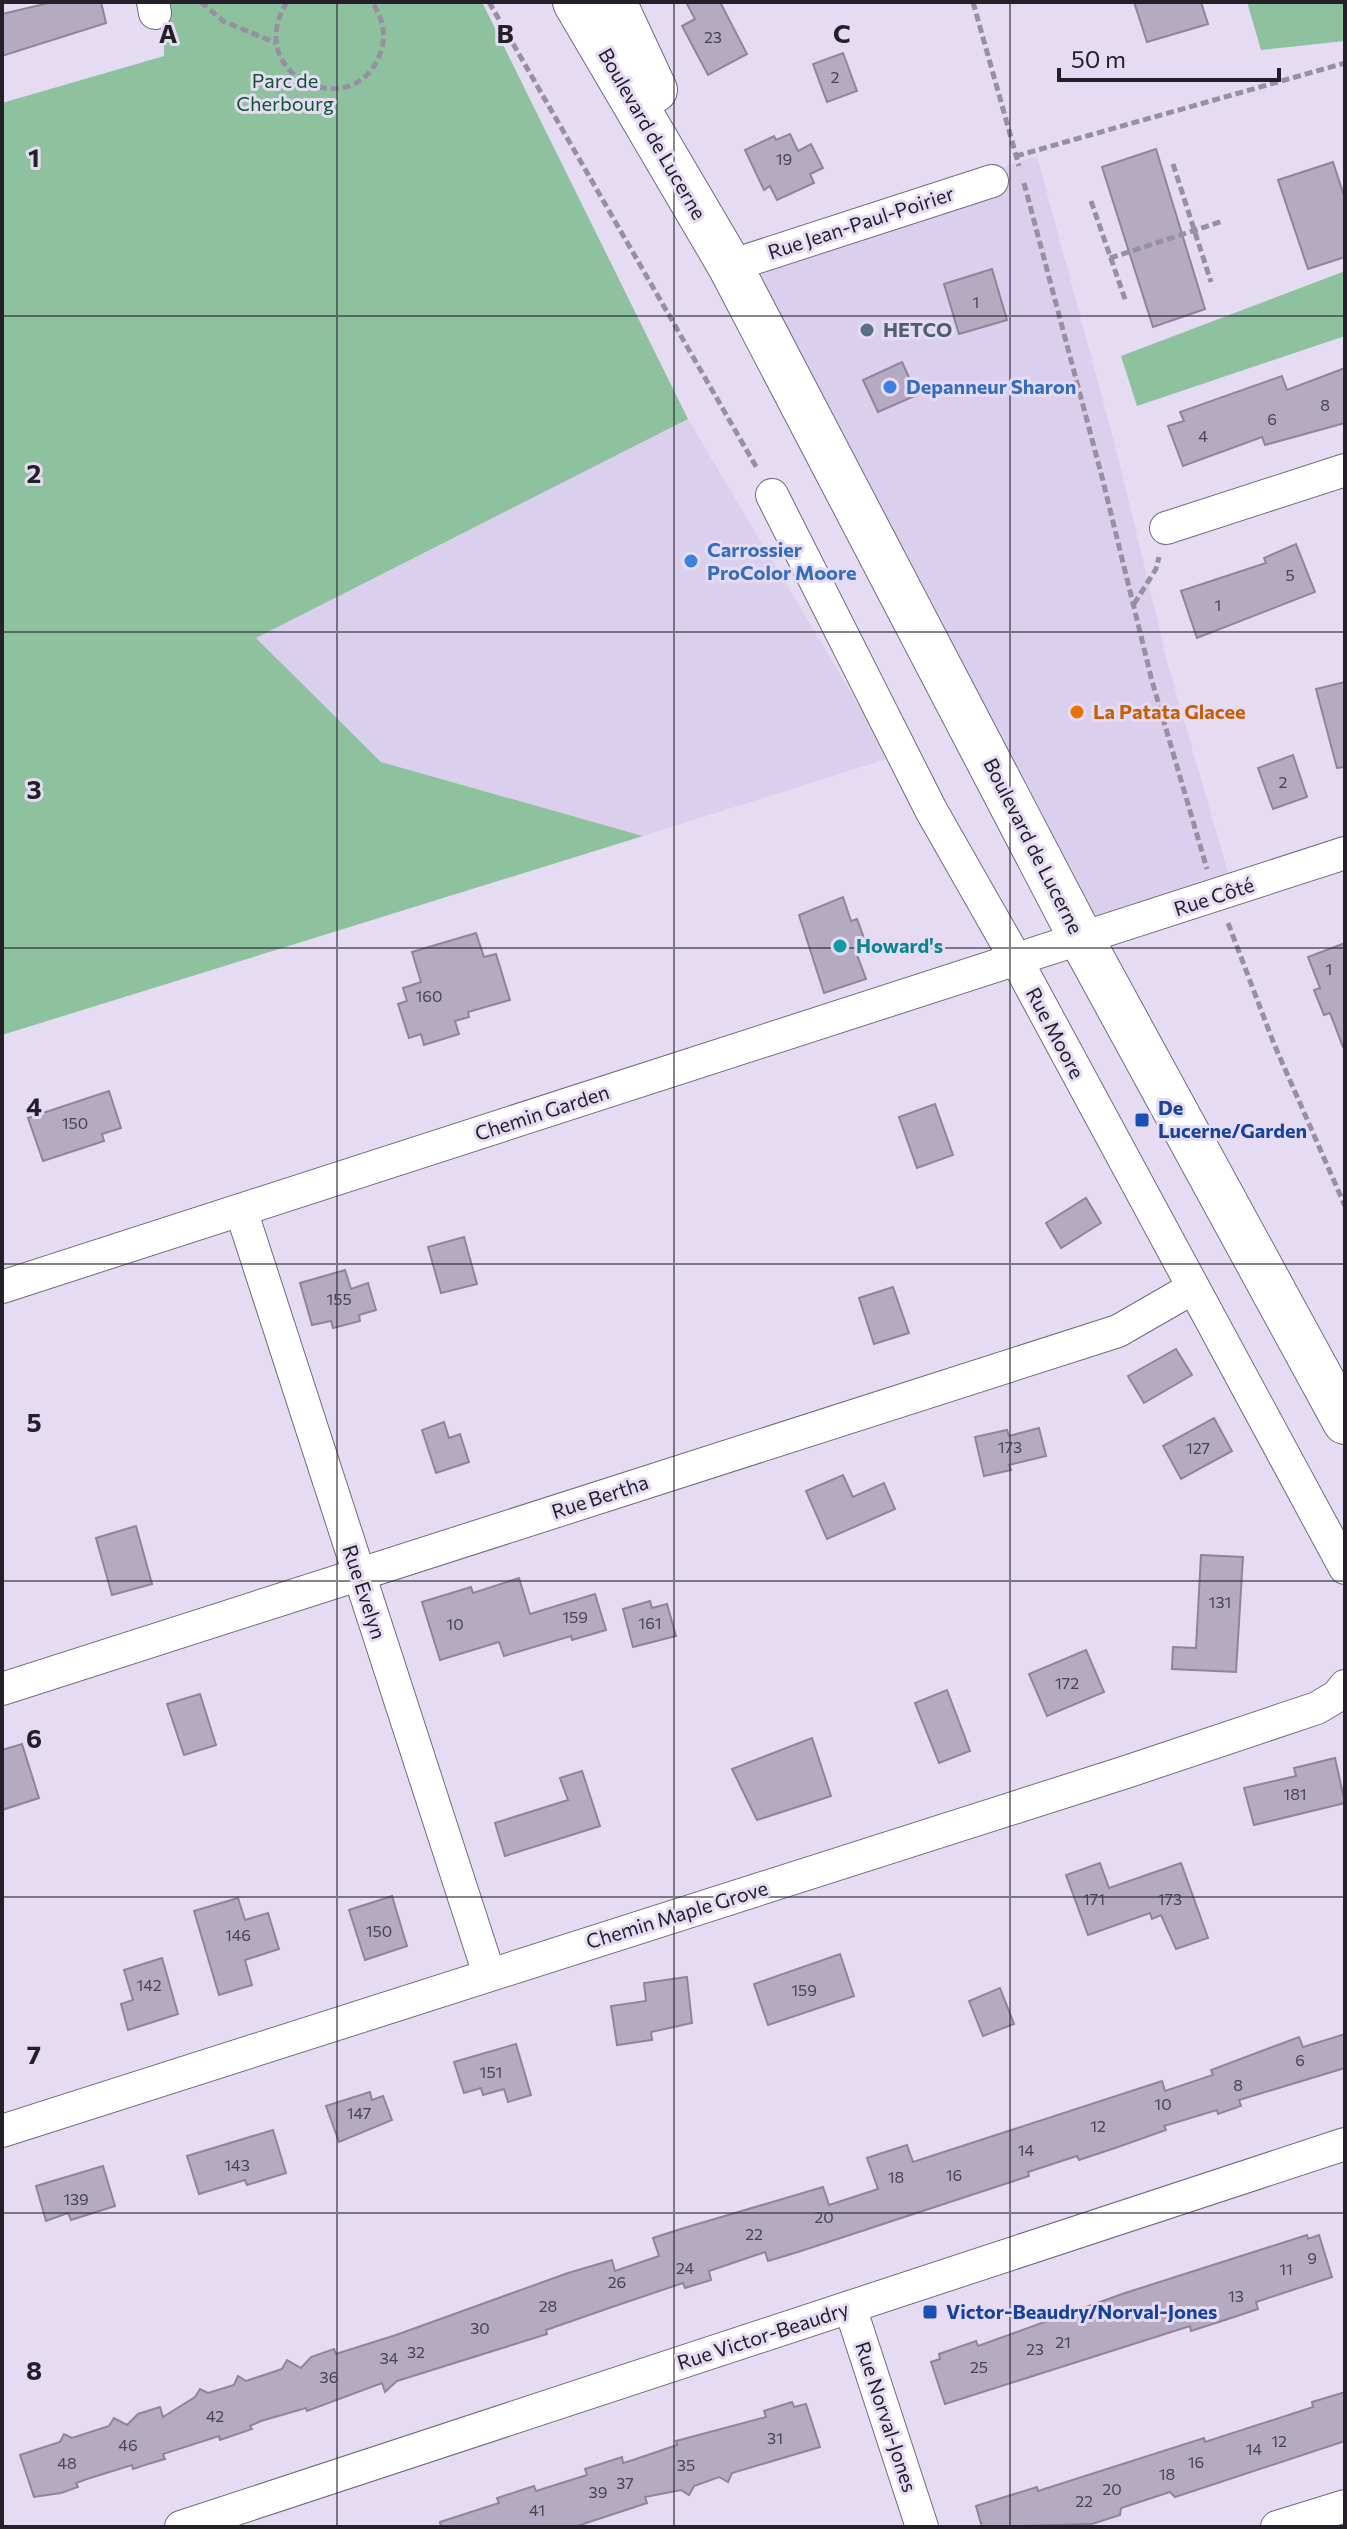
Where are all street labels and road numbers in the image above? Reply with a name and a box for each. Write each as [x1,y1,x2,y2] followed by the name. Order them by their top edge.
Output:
[594,44,712,223] street label: Boulevard de Lucerne
[765,181,957,263] street label: Rue Jean-Paul-Poirier
[979,754,1089,937] street label: Boulevard de Lucerne
[1171,872,1257,920] street label: Rue Côté
[1022,983,1090,1082] street label: Rue Moore
[471,1079,612,1145] street label: Chemin Garden
[548,1469,651,1523] street label: Rue Bertha
[338,1541,391,1642] street label: Rue Evelyn
[583,1875,770,1953] street label: Chemin Maple Grove
[674,2296,852,2374] street label: Rue Victor-Beaudry
[851,2338,923,2495] street label: Rue Norval-Jones

